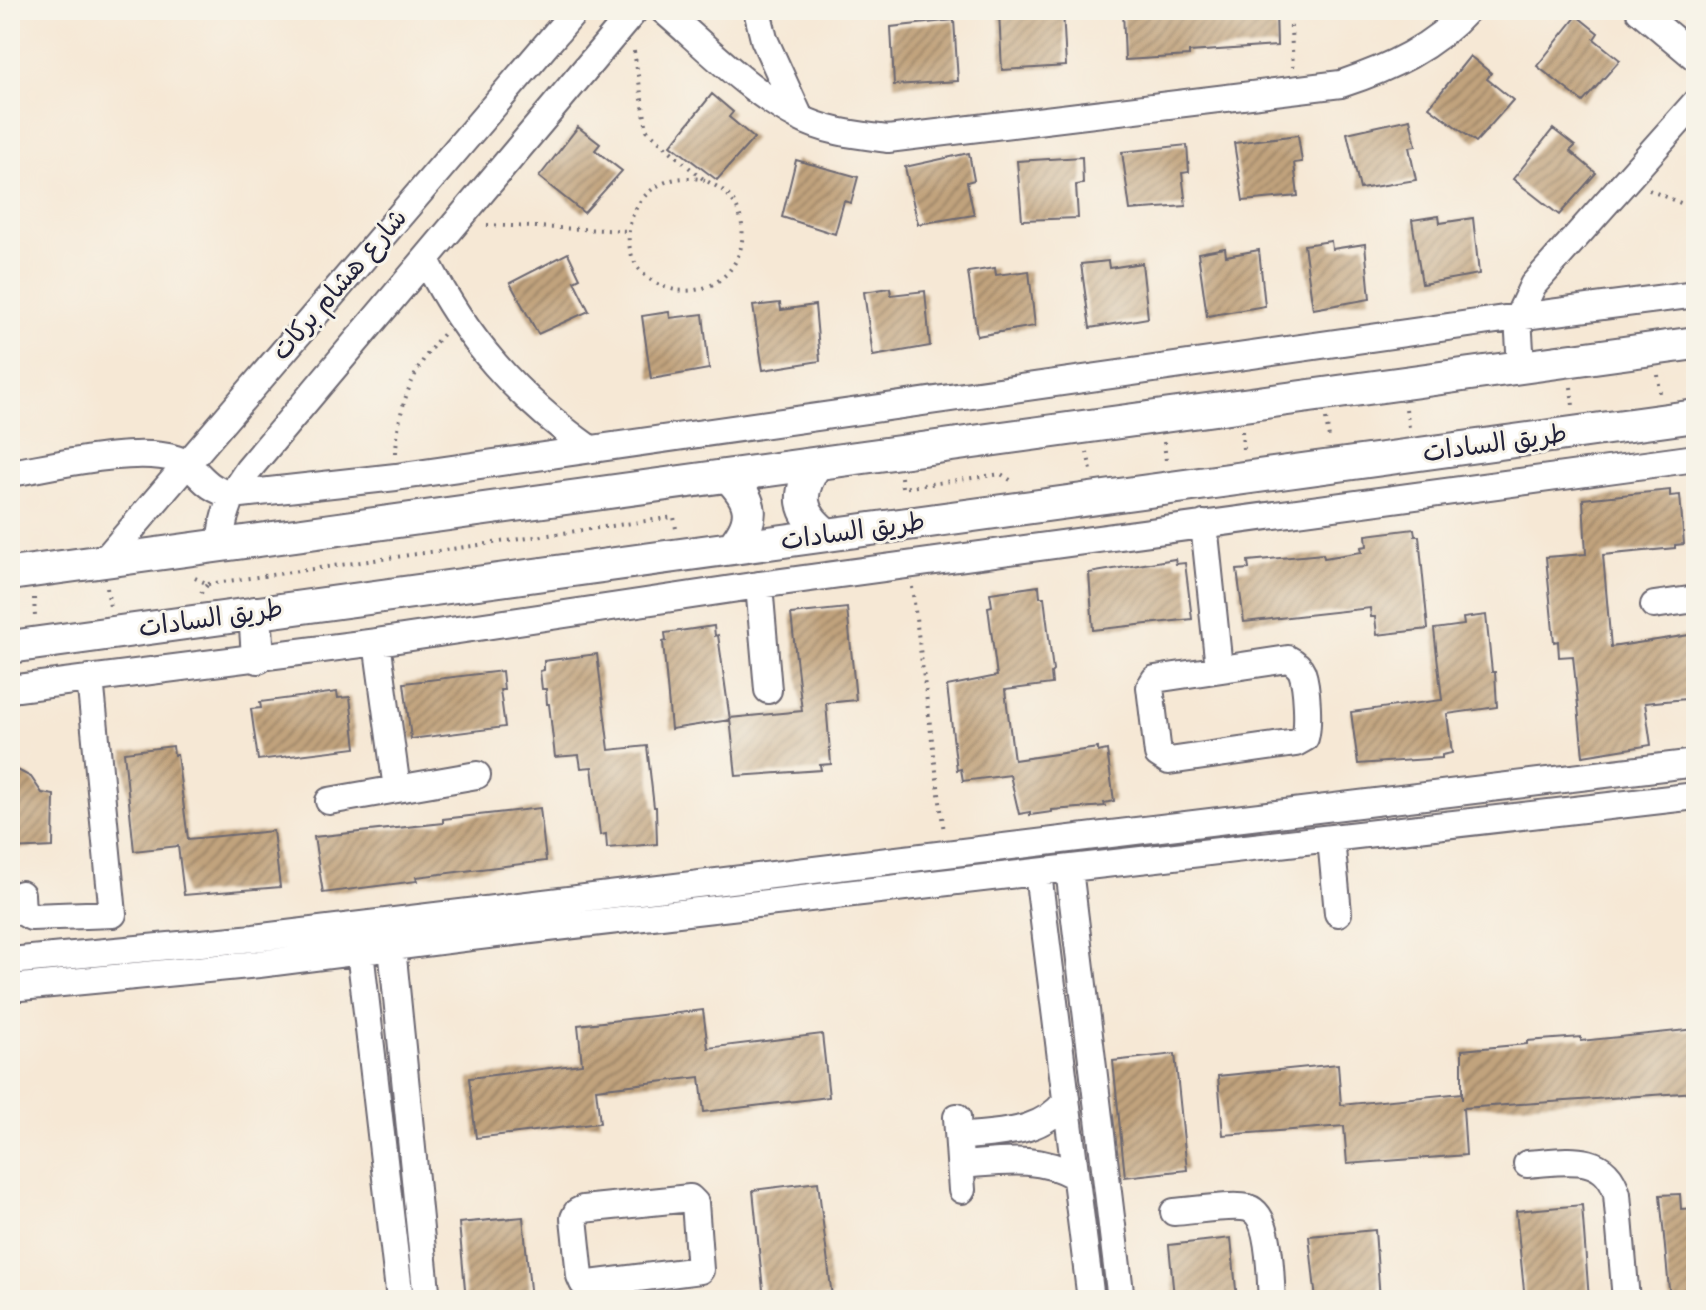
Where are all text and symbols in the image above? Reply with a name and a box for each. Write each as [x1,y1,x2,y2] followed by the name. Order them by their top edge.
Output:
[266,203,416,369] street label: شارع هشام بركات
[1421,419,1569,469] street label: طريق السادات
[779,507,927,557] street label: طريق السادات
[137,594,285,644] street label: طريق السادات

